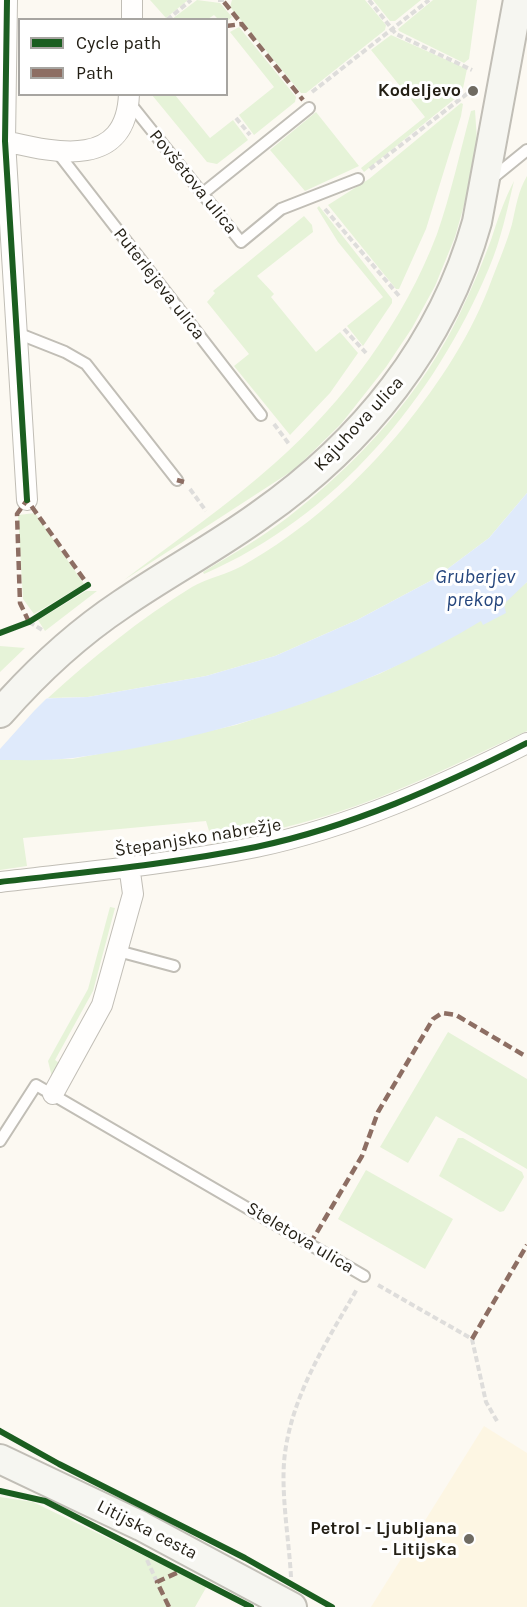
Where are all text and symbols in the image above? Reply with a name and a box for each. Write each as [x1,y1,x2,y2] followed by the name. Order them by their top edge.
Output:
[18,18,228,96] legend
[76,32,161,54] text: Cycle path
[76,62,114,84] text: Path
[378,80,461,102] place label: Kodeljevo
[466,84,480,98] marker: Kodeljevo
[144,126,242,238] street label: Povšetova ulica
[109,224,209,344] street label: Puterlejeva ulica
[310,372,408,476] street label: Kajuhova ulica
[435,565,515,612] water label: Gruberjev prekop
[113,814,283,862] street label: Štepanjsko nabrežje
[242,1197,358,1279] street label: Steletova ulica
[93,1495,201,1565] street label: Litijska cesta
[310,1518,457,1561] place label: Petrol - Ljubljana - Litijska
[462,1532,476,1546] marker: Petrol - Ljubljana - Litijska

